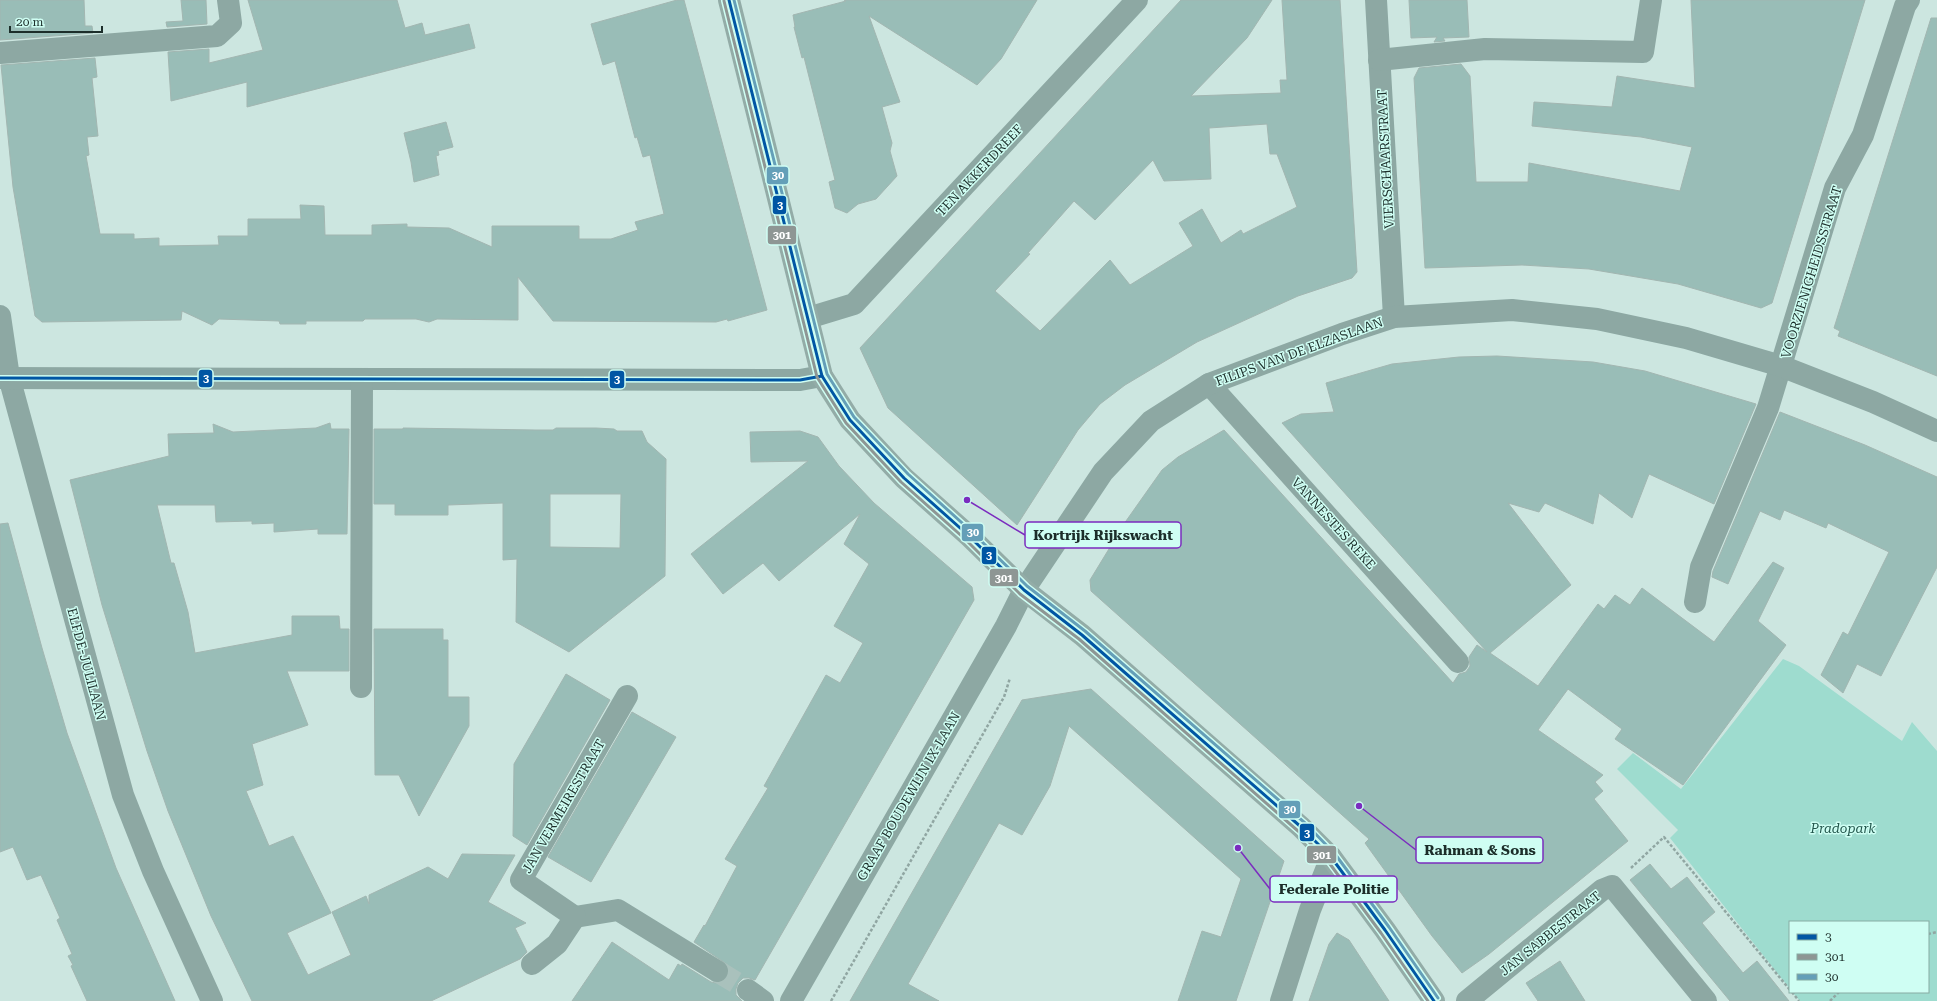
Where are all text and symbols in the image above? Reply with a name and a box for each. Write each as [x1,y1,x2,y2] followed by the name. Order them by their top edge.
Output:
[10,8,102,34] scale bar
[16,15,43,29] text: 20 m
[1374,89,1397,229] street label: VIERSCHAARSTRAAT
[933,121,1026,219] street label: TEN AKKERDREEF
[766,166,789,185] line badge: 30
[772,169,784,182] text: 30
[1778,184,1845,360] street label: VOORZIENIGHEIDSSTRAAT
[772,195,787,215] line badge: 3
[777,199,783,212] text: 3
[767,225,797,245] line badge: 301
[773,229,791,242] text: 301
[1213,314,1385,389] street label: FILIPS VAN DE ELZASLAAN
[198,369,213,388] line badge: 3
[609,370,625,389] line badge: 3
[203,372,209,385] text: 3
[614,373,620,386] text: 3
[1289,474,1379,572] street label: VANNESTES REKE
[1025,522,1181,548] callout: Kortrijk Rijkswacht
[961,523,984,542] line badge: 30
[967,526,979,539] text: 30
[1033,527,1173,543] text: Kortrijk Rijkswacht
[981,546,997,565] line badge: 3
[986,549,992,562] text: 3
[989,568,1019,587] line badge: 301
[995,572,1013,585] text: 301
[64,606,109,722] street label: ELFDE-JULILAAN
[854,709,963,883] street label: GRAAF BOUDEWIJN IX-LAAN
[519,737,608,876] street label: JAN VERMEIRESTRAAT
[1278,800,1301,819] line badge: 30
[1284,803,1296,816] text: 30
[1810,821,1876,836] park label: Pradopark
[1299,823,1315,842] line badge: 3
[1304,827,1310,840] text: 3
[1416,837,1543,863] callout: Rahman & Sons
[1424,842,1536,858] text: Rahman & Sons
[1306,845,1337,864] line badge: 301
[1313,849,1331,862] text: 301
[1270,876,1397,902] callout: Federale Politie
[1279,881,1389,897] text: Federale Politie
[1497,888,1604,979] street label: JAN SABBESTRAAT
[1789,921,1929,993] legend
[1825,930,1832,944] text: 3
[1825,950,1845,964] text: 301
[1825,970,1839,984] text: 30

